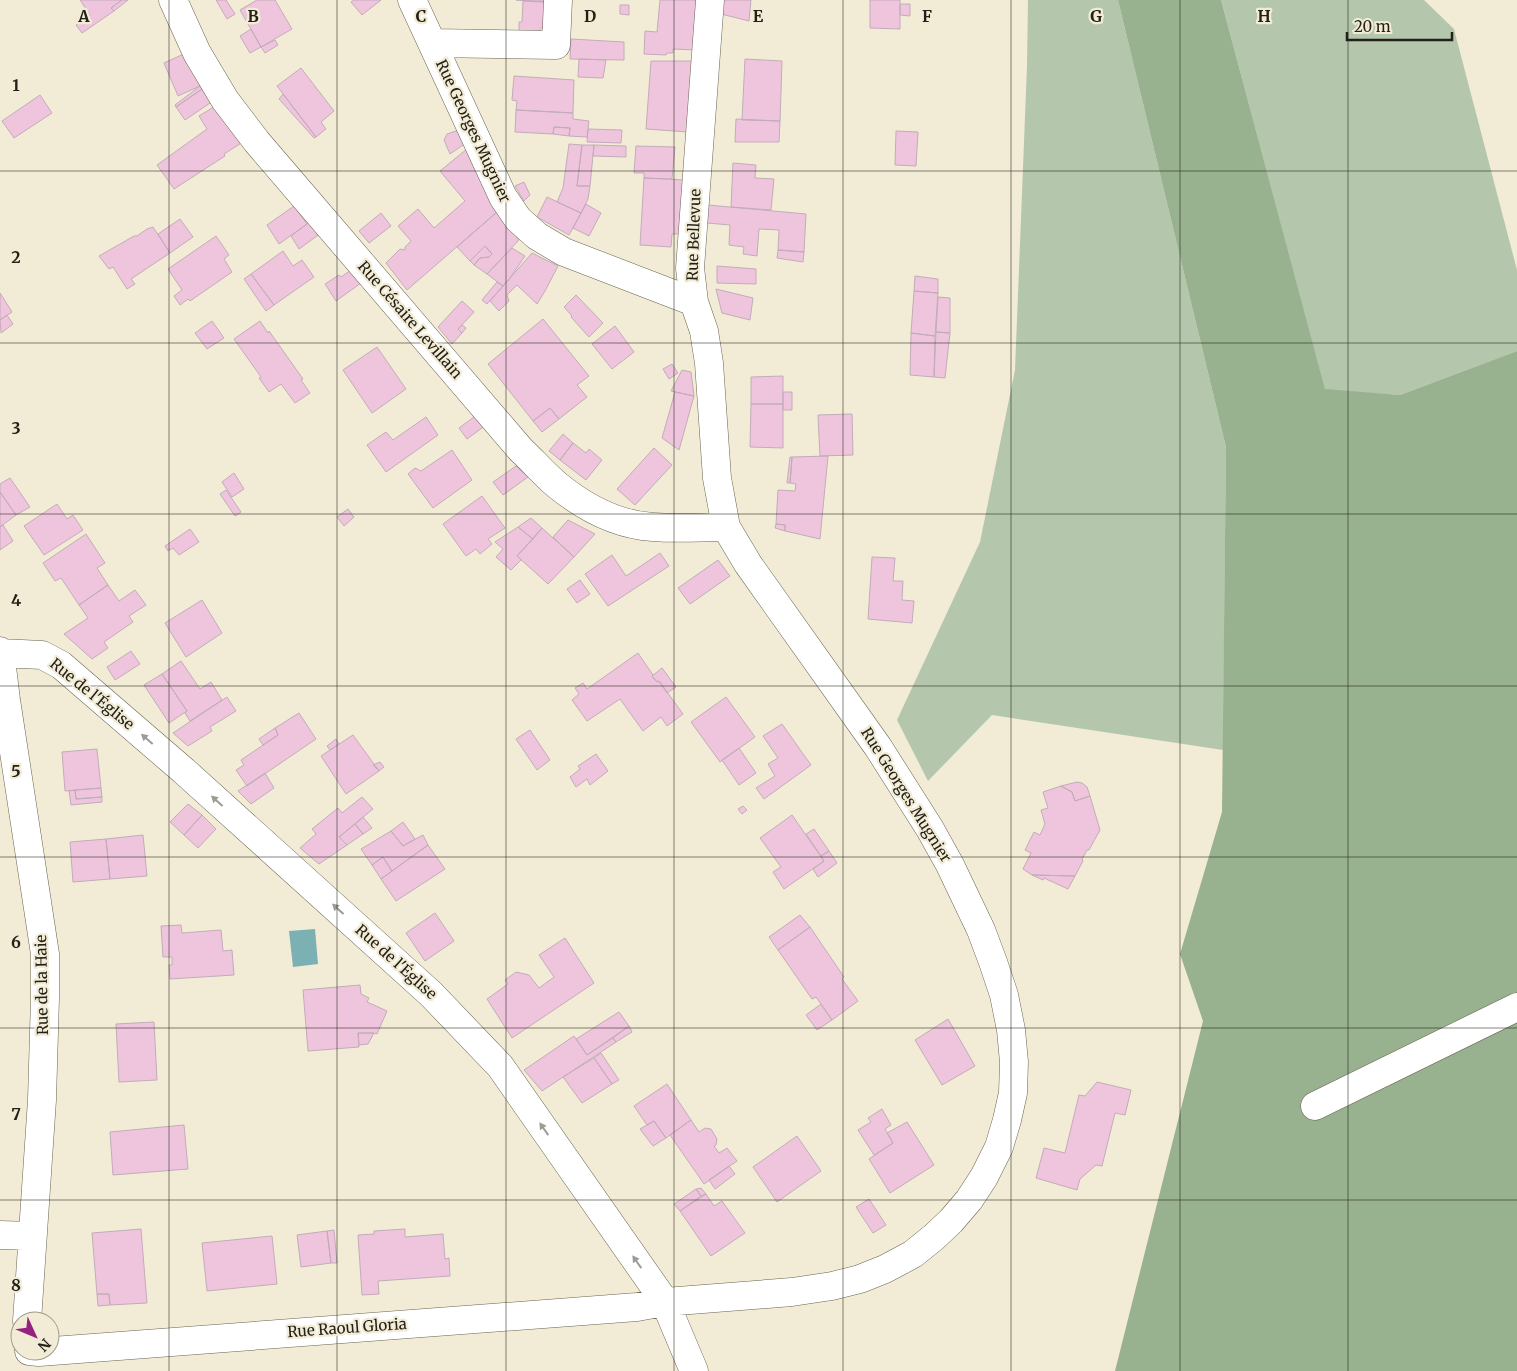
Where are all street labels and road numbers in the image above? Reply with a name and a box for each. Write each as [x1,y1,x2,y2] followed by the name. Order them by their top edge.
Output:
[432,56,515,205] street label: Rue Georges Mugnier
[682,188,705,281] street label: Rue Bellevue
[354,257,467,383] street label: Rue Césaire Levillain
[46,653,139,734] street label: Rue de l'Église
[857,724,956,866] street label: Rue Georges Mugnier
[352,919,442,1003] street label: Rue de l'Église
[31,934,52,1035] street label: Rue de la Haie
[287,1314,407,1341] street label: Rue Raoul Gloria

